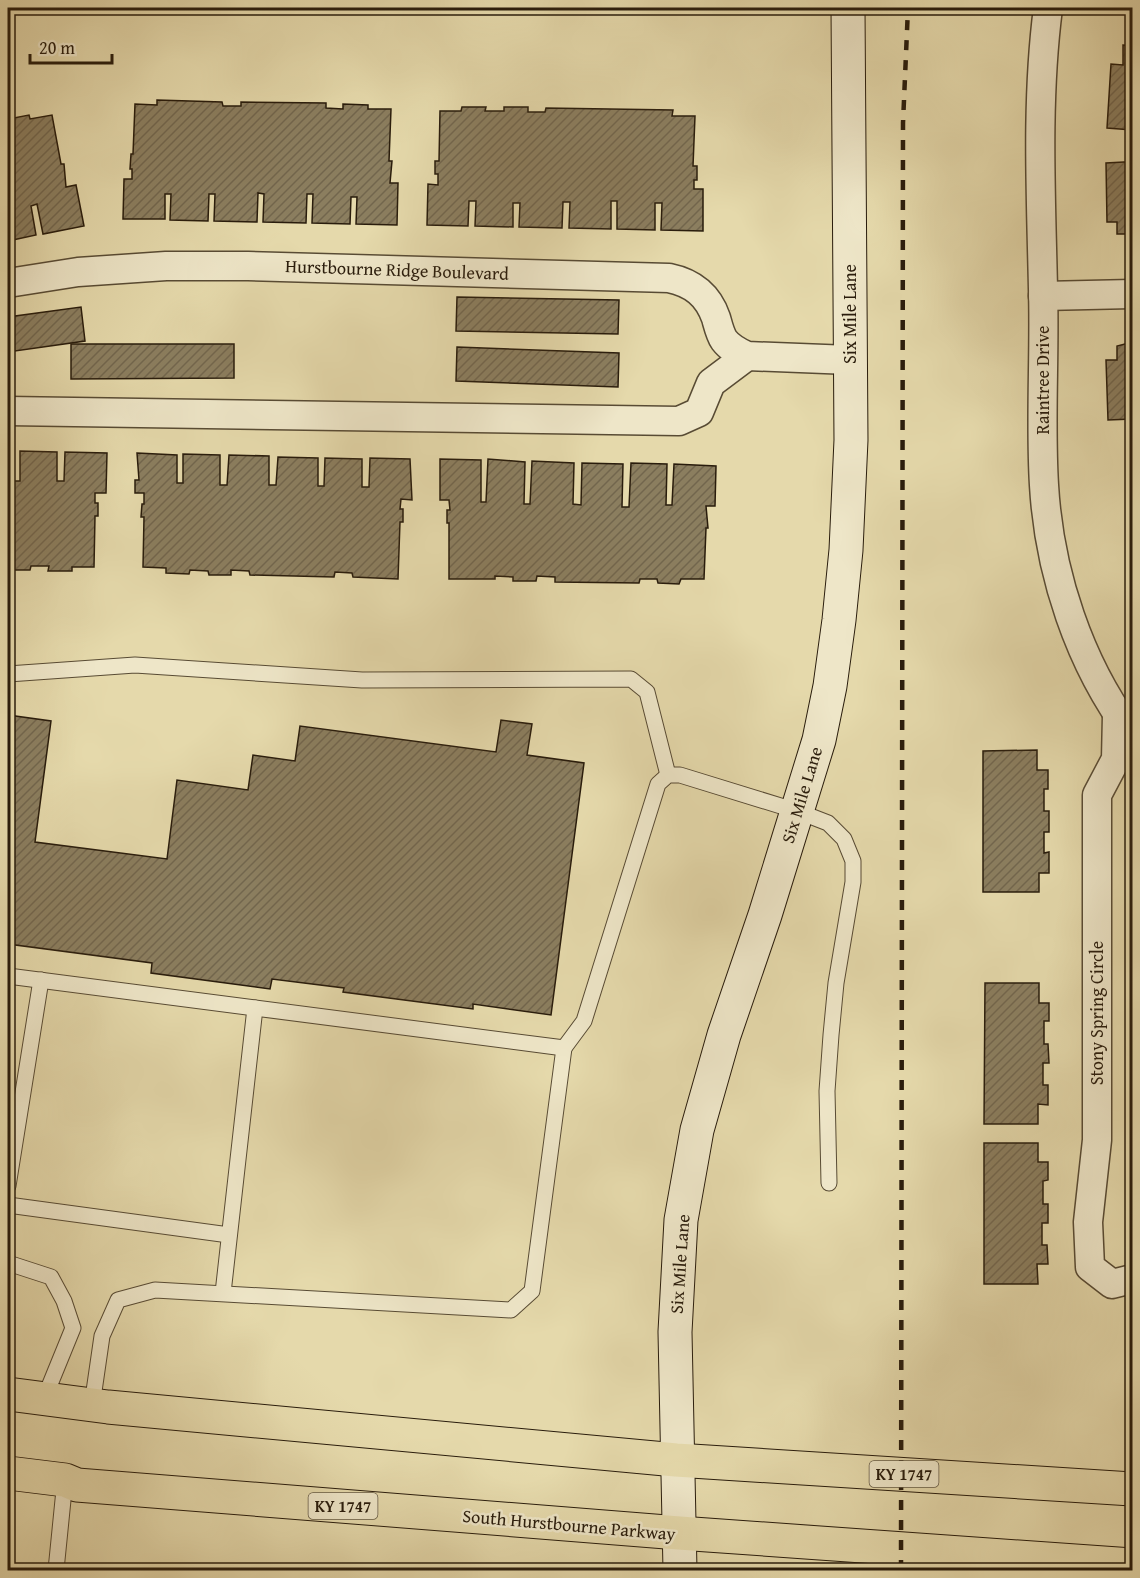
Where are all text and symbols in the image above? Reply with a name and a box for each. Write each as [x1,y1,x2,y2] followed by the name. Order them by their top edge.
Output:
[30,27,112,65] scale bar
[39,34,75,61] text: 20 m
[285,252,510,287] street label: Hurstbourne Ridge Boulevard
[836,264,863,364] street label: Six Mile Lane
[1029,326,1056,434] street label: Raintree Drive
[774,743,829,847] street label: Six Mile Lane
[1083,941,1110,1085] street label: Stony Spring Circle
[663,1213,696,1315] street label: Six Mile Lane
[870,1461,938,1487] road number: KY 1747
[308,1493,378,1519] road number: KY 1747
[461,1502,677,1547] street label: South Hurstbourne Parkway

